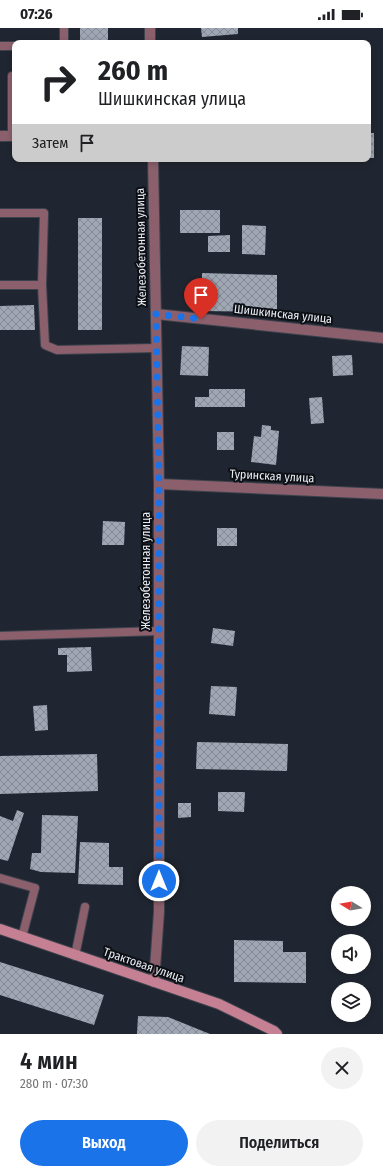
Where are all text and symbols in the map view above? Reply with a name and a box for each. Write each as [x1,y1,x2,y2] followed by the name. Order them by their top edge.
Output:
[20,5,53,23] text: 07:26
[98,54,168,87] text: 260 m
[32,56,84,108] icon: right
[98,88,246,110] text: Шишкинская улица
[76,132,98,154] icon: arrive
[32,134,68,152] text: Затем
[133,188,149,306] street label: Железобетонная улица
[184,278,218,319] pin
[190,284,212,306] icon: arrive
[233,302,333,326] street label: Шишкинская улица
[229,467,315,485] street label: Туринская улица
[139,512,153,630] street label: Железобетонная улица
[138,860,180,902] position arrow
[331,886,371,926] north arrow
[331,886,371,1022] map controls
[331,934,371,974] button: sound
[102,945,187,985] street label: Трактовая улица
[331,982,371,1022] button: layers
[20,1047,78,1075] text: 4 мин
[321,1047,363,1089] button: close
[20,1076,88,1091] text: 280 m · 07:30
[20,1120,188,1166] button: Выход
[196,1120,363,1166] button: Поделиться

